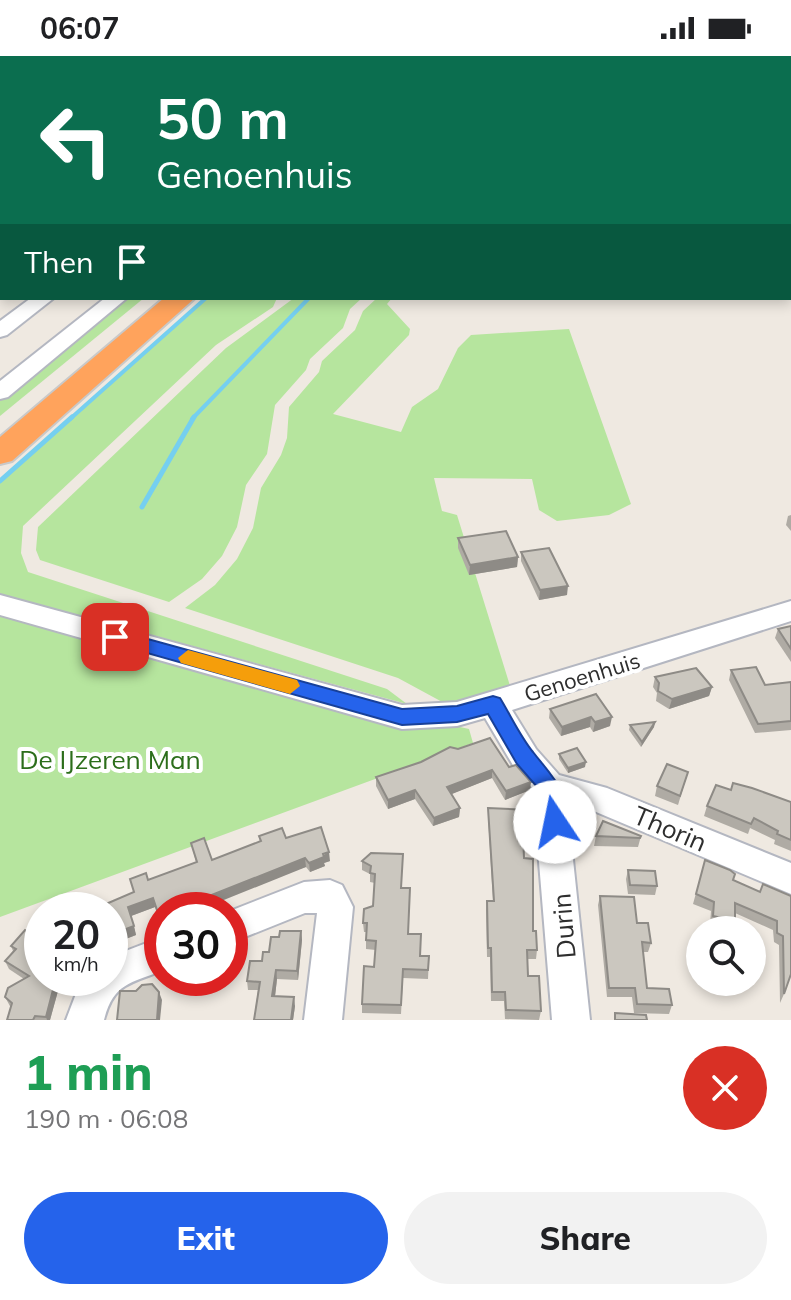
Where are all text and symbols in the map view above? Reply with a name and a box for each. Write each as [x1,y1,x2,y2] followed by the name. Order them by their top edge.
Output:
[40,9,119,47] text: 06:07
[156,83,289,153] text: 50 m
[24,88,128,192] icon: left
[156,152,353,197] text: Genoenhuis
[110,240,154,284] icon: arrive
[24,243,94,281] text: Then
[81,603,149,671] pin
[93,615,137,659] icon: arrive
[520,646,644,708] street label: Genoenhuis
[19,743,201,776] park label: De IJzeren Man
[513,780,597,864] position arrow
[628,798,712,859] street label: Thorin
[144,892,248,996] speed limit sign: 30
[544,892,583,960] street label: Durin
[52,909,100,959] text: 20
[686,916,766,996] map controls
[686,916,766,996] button: search
[53,951,99,976] text: km/h
[24,1042,153,1102] text: 1 min
[683,1046,767,1130] button: close
[24,1102,188,1135] text: 190 m · 06:08
[24,1192,388,1284] button: Exit
[404,1192,767,1284] button: Share

